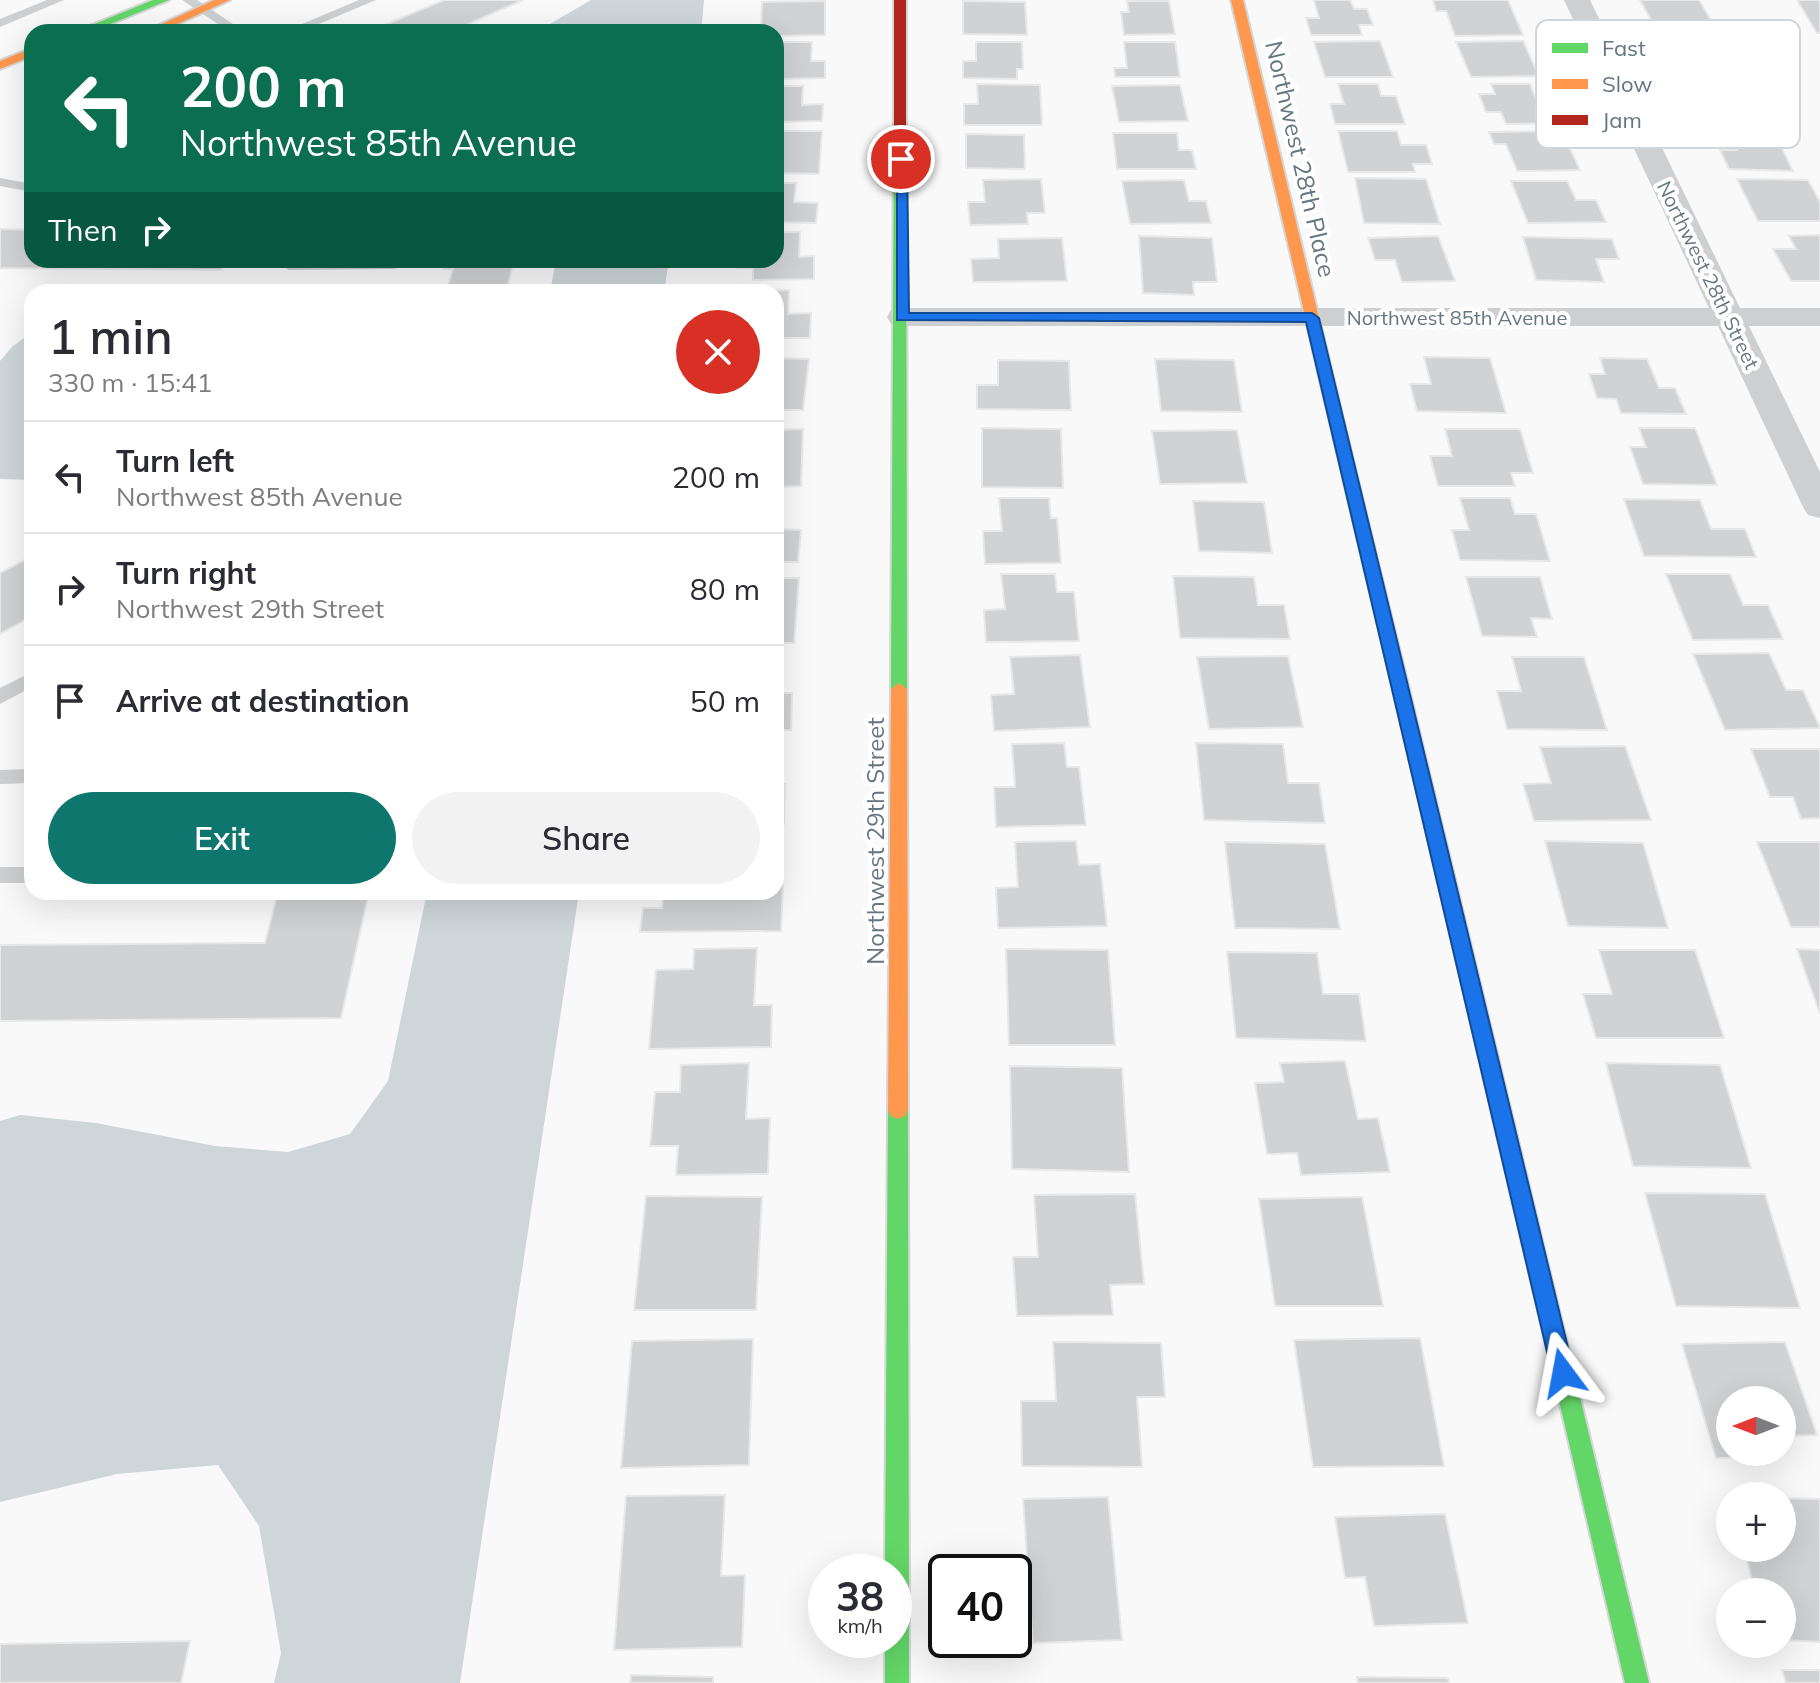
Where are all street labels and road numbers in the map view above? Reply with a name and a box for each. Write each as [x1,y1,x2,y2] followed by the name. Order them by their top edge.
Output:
[1259,38,1343,280] street label: Northwest 28th Place
[1652,177,1765,373] street label: Northwest 28th Street
[1347,305,1567,330] street label: Northwest 85th Avenue
[860,717,890,965] street label: Northwest 29th Street

